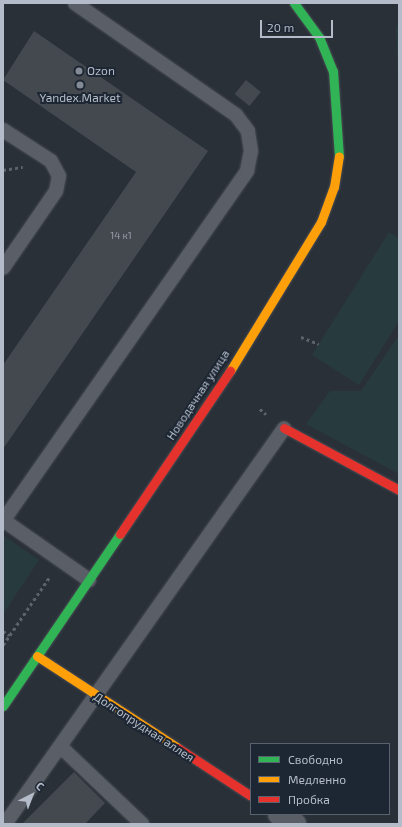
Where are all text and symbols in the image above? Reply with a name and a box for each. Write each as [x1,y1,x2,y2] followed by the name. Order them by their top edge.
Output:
[262,12,335,38] scale bar
[267,20,294,34] text: 20 m
[87,64,115,78] place label: Ozon
[74,66,84,76] marker: Ozon
[75,80,85,90] marker: Yandex.Market
[40,91,120,105] place label: Yandex.Market
[110,230,132,242] house number: 14 к1
[163,347,233,443] street label: Новодачная улица
[91,689,197,765] street label: Долгопрудная аллея
[250,743,390,815] legend
[288,752,343,766] text: Свободно
[288,772,346,786] text: Медленно
[12,775,52,815] north arrow
[34,779,47,793] text: С
[288,792,330,806] text: Пробка

